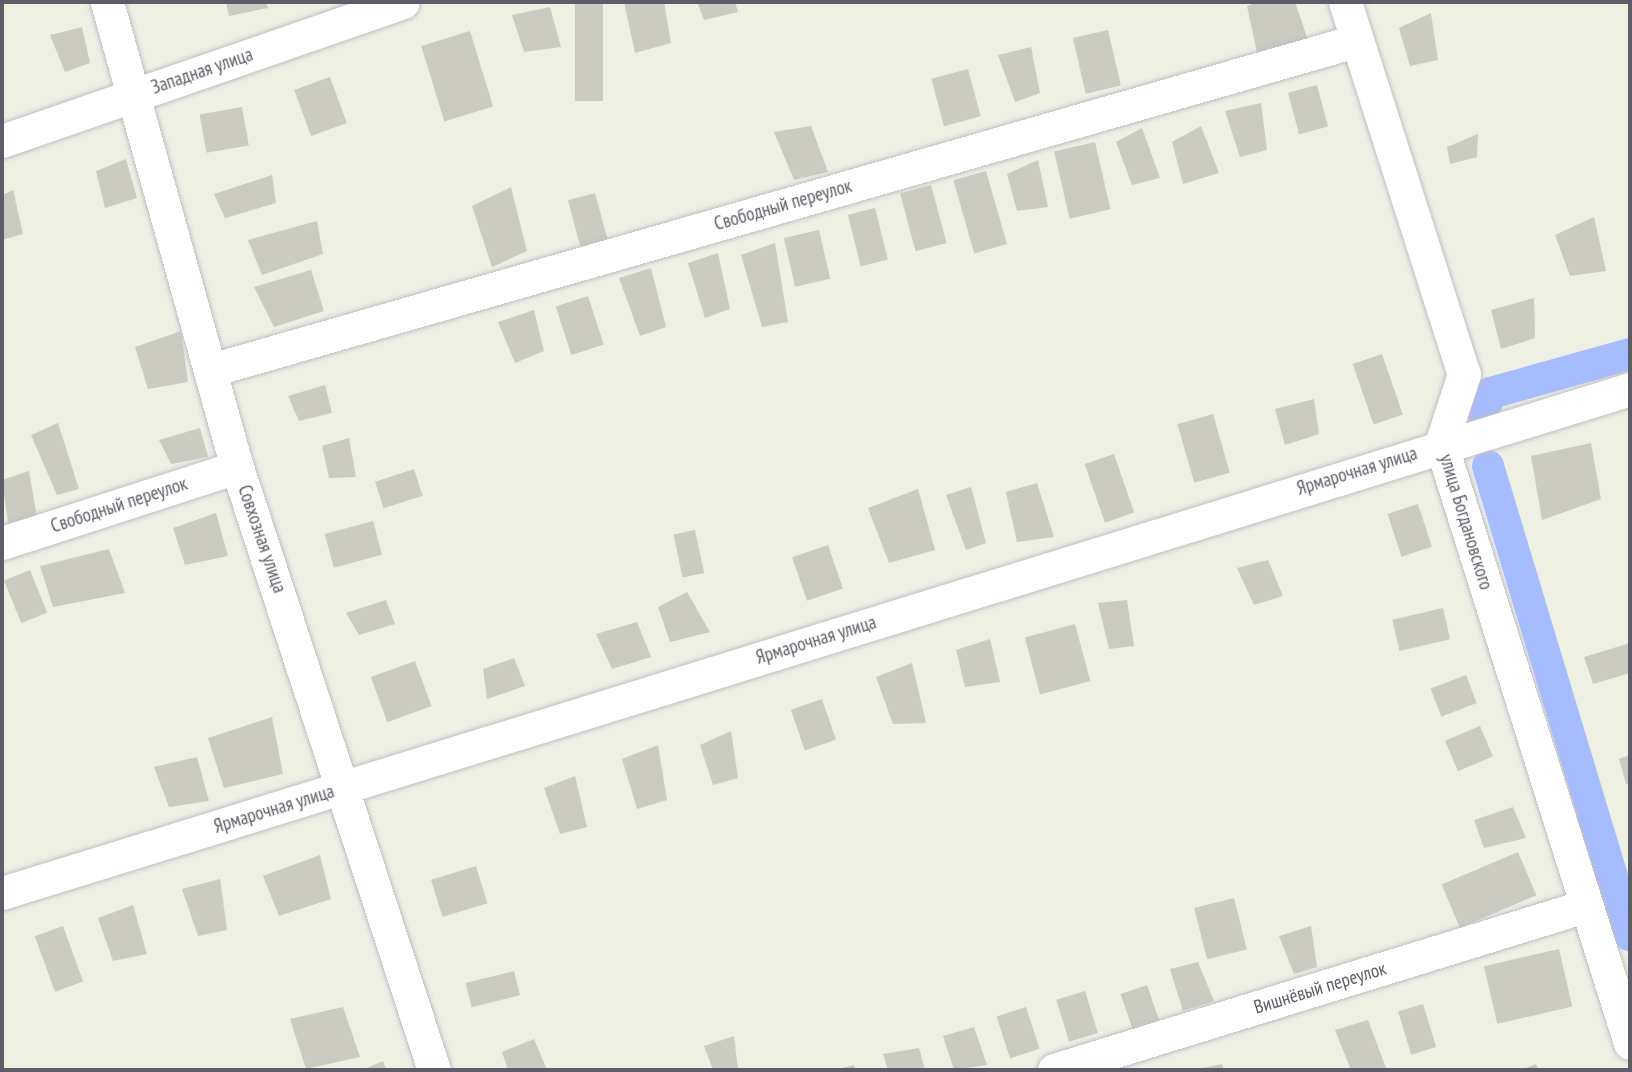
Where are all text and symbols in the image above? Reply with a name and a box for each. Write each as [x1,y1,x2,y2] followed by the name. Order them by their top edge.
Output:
[148,43,256,99] street label: Западная улица
[712,174,854,236] street label: Свободный переулок
[1294,442,1420,500] street label: Ярмарочная улица
[1435,451,1497,593] street label: улица Богдановского
[48,472,190,538] street label: Свободный переулок
[233,482,291,596] street label: Совхозная улица
[753,611,879,669] street label: Ярмарочная улица
[211,780,337,838] street label: Ярмарочная улица
[1251,957,1389,1019] street label: Вишнёвый переулок

